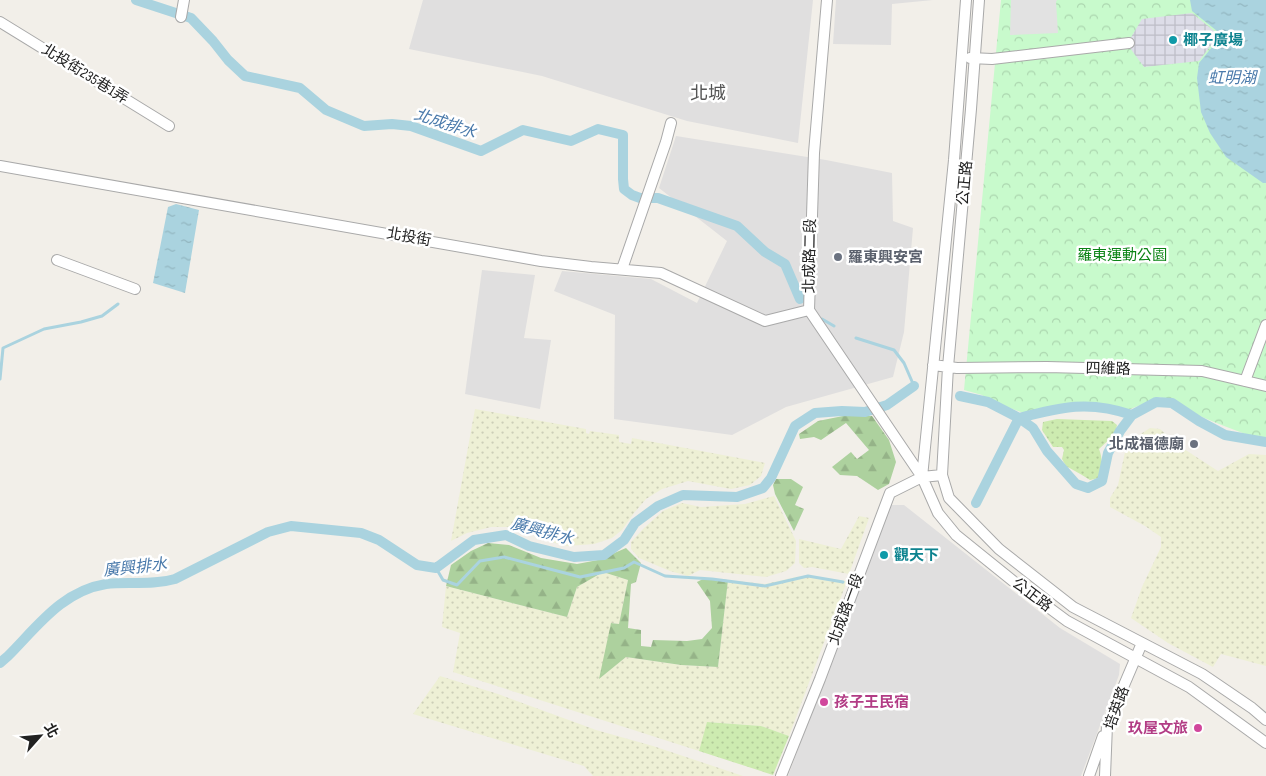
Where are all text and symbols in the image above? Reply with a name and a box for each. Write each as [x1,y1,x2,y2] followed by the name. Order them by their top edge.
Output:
[1183,31,1243,50] place label: 椰子廣場
[1167,34,1179,46] marker: 椰子廣場
[38,40,132,108] street label: 北投街235巷1弄
[1208,69,1259,88] water label: 虹明湖
[690,83,726,104] district label: 北城
[412,105,479,143] water label: 北成排水
[954,160,976,206] street label: 公正路
[800,218,820,294] street label: 北成路二段
[385,224,433,250] street label: 北投街
[1077,246,1167,265] park label: 羅東運動公園
[848,248,923,267] place label: 羅東興安宮
[832,251,844,263] marker: 羅東興安宮
[1085,359,1131,379] street label: 四維路
[1109,435,1184,454] place label: 北成福德廟
[1188,438,1200,450] marker: 北成福德廟
[509,515,576,550] water label: 廣興排水
[894,546,939,565] place label: 觀天下
[878,549,890,561] marker: 觀天下
[102,555,169,581] water label: 廣興排水
[824,571,868,647] street label: 北成路一段
[1008,574,1056,616] street label: 公正路
[1100,684,1134,732] street label: 培英路
[834,693,909,712] place label: 孩子王民宿
[818,696,830,708] marker: 孩子王民宿
[15,711,65,761] north arrow
[1128,719,1188,738] place label: 玖屋文旅
[40,720,62,740] text: 北
[1192,722,1204,734] marker: 玖屋文旅

